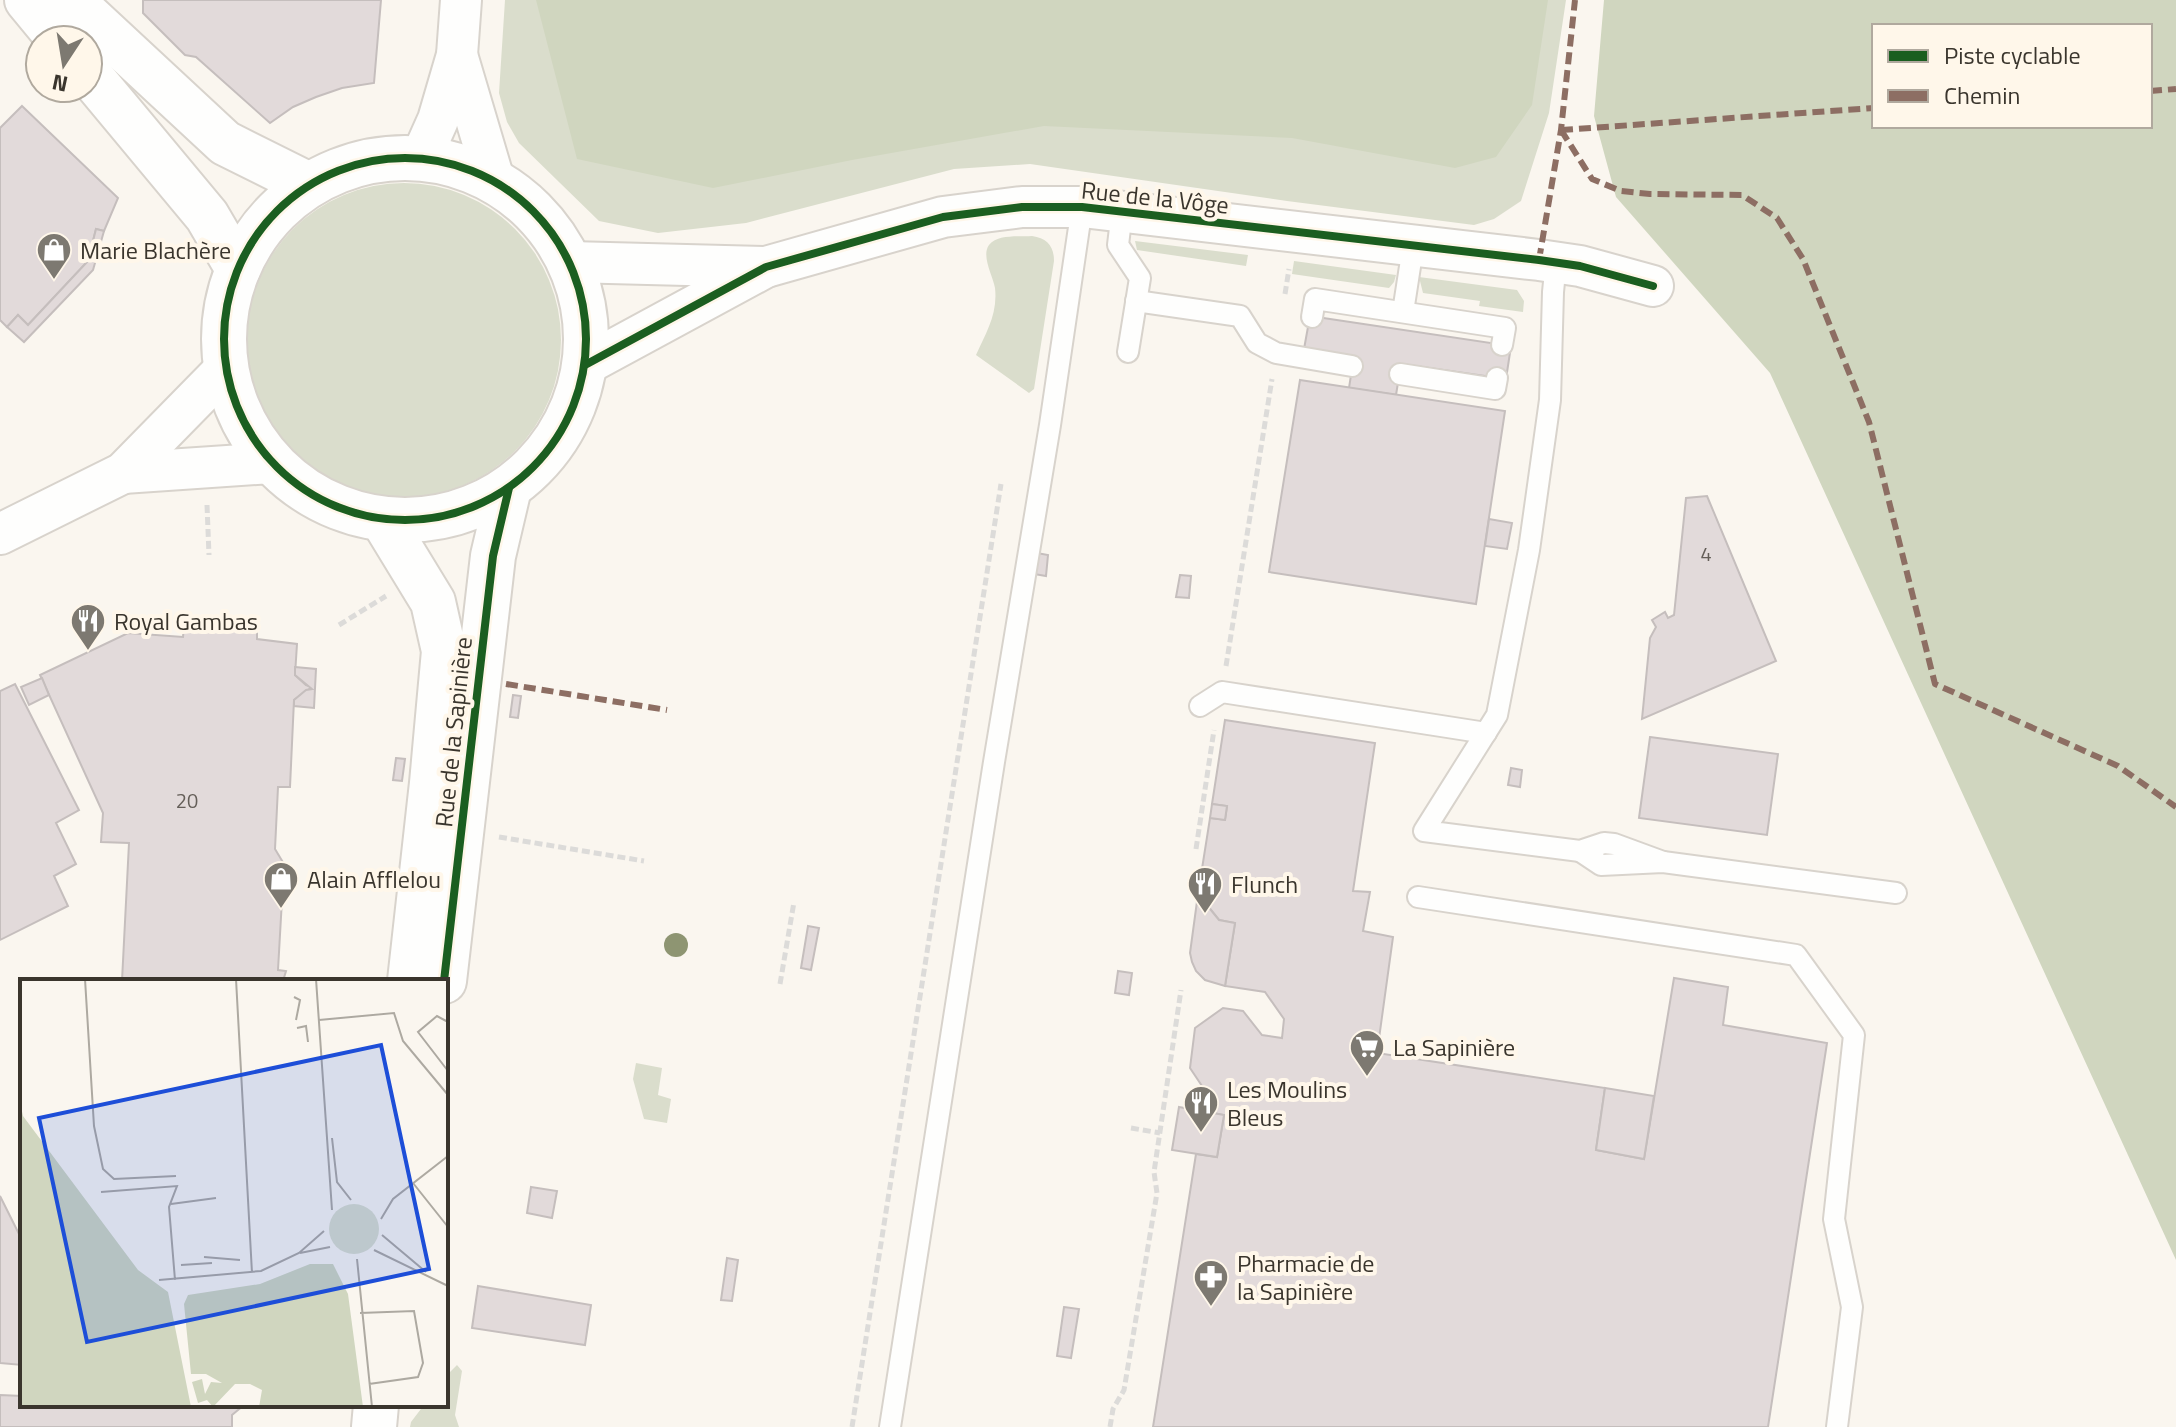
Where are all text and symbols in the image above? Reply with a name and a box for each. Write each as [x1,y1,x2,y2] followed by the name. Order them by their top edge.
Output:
[24,24,104,104] north arrow
[1872,24,2152,128] legend
[1944,37,2081,73] text: Piste cyclable
[49,65,71,102] text: N
[1944,77,2020,113] text: Chemin
[1079,171,1231,223] street label: Rue de la Vôge
[35,231,73,281] shop icon: Marie Blachère
[80,232,231,268] place label: Marie Blachère
[1700,538,1712,569] house number: 4
[69,602,107,652] restaurant icon: Royal Gambas
[114,603,258,639] place label: Royal Gambas
[425,635,481,829] street label: Rue de la Sapinière
[176,785,198,816] house number: 20
[262,860,300,910] shop icon: Alain Afflelou
[307,861,441,897] place label: Alain Afflelou
[1186,865,1224,915] restaurant icon: Flunch
[1231,866,1298,902] place label: Flunch
[20,979,448,1407] inset map
[1348,1028,1386,1078] supermarket icon: La Sapinière
[1393,1029,1515,1065] place label: La Sapinière
[1227,1071,1347,1135] place label: Les Moulins Bleus
[1182,1084,1220,1134] restaurant icon: Les Moulins Bleus
[1237,1245,1374,1309] place label: Pharmacie de la Sapinière
[1192,1258,1230,1308] pharmacy icon: Pharmacie de la Sapinière

